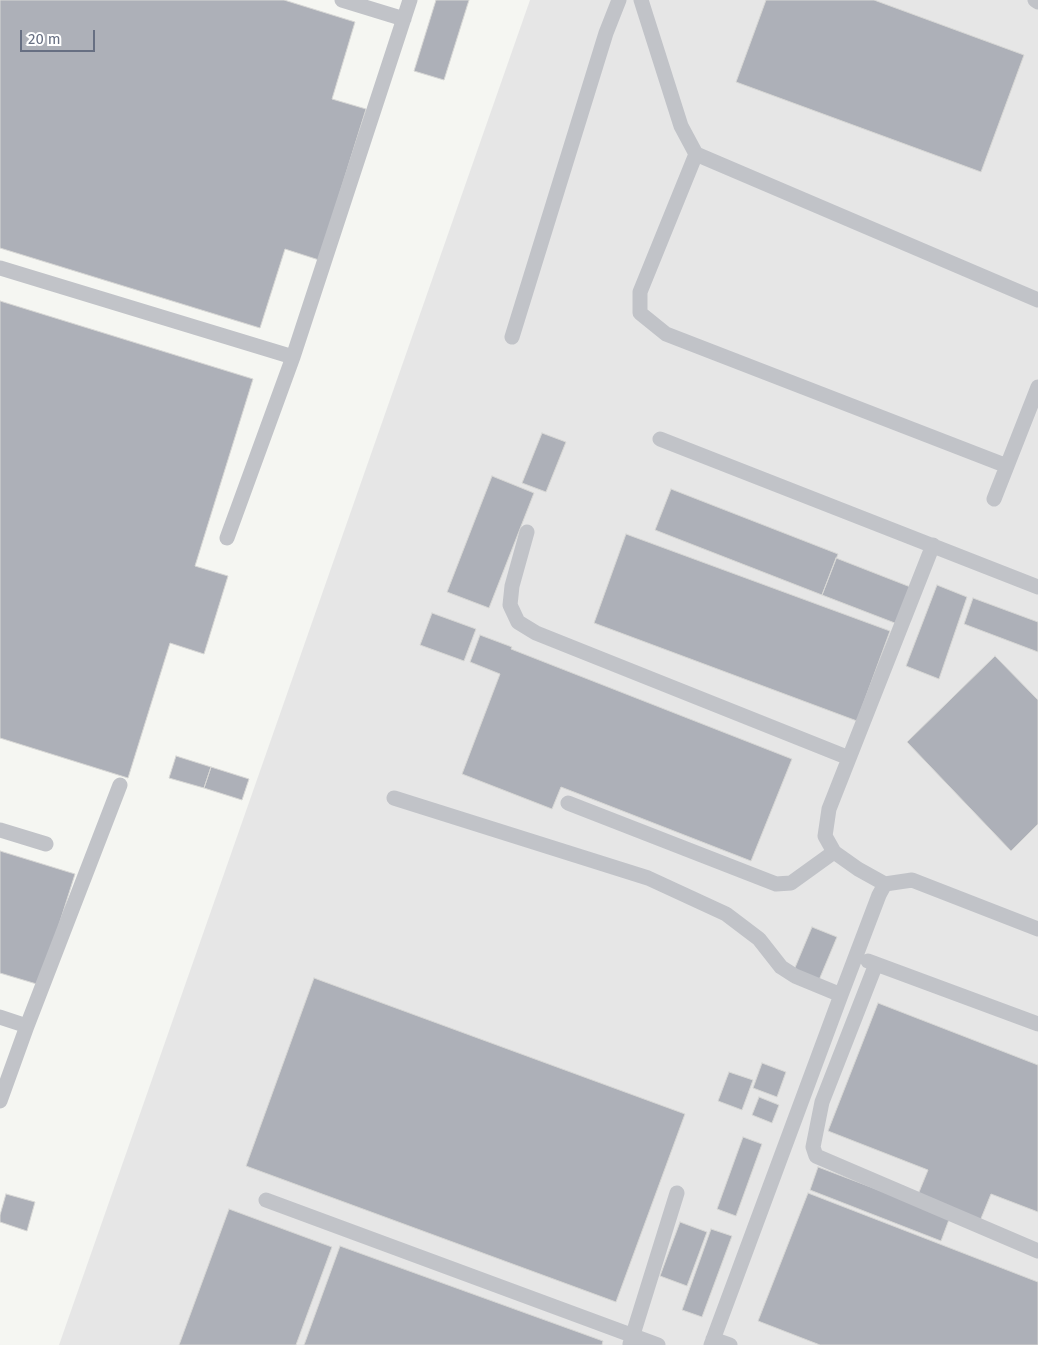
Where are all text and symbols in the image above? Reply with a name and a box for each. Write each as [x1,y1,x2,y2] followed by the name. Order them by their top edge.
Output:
[22,20,98,52] scale bar
[28,30,61,48] text: 20 m

